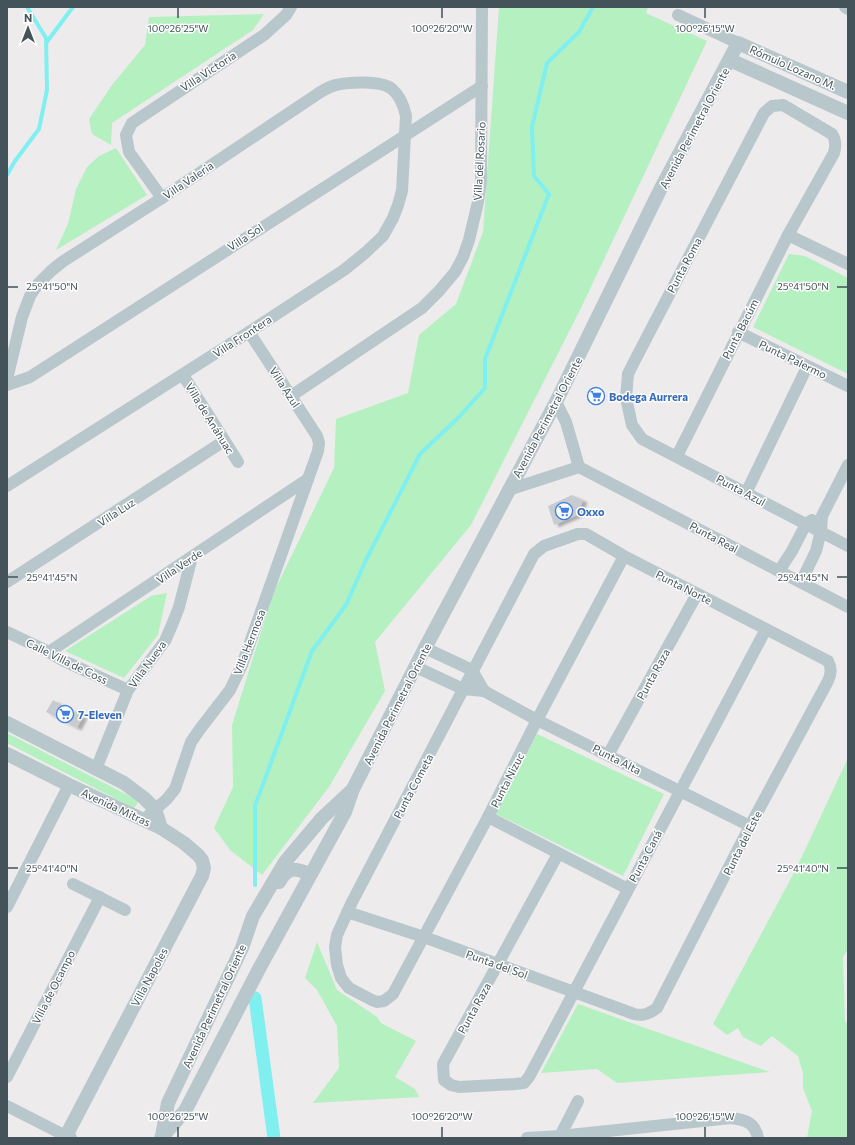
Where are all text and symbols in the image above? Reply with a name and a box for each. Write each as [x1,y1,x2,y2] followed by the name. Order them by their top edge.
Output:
[8,8,48,48] north arrow
[24,11,32,24] text: N
[148,22,208,34] text: 100°26'25"W
[411,22,473,34] text: 100°26'20"W
[675,22,735,34] text: 100°26'15"W
[748,42,838,92] street label: Rómulo Lozano M.
[178,48,238,94] street label: Villa Victoria
[657,65,731,191] street label: Avenida Perimetral Oriente
[470,121,488,201] street label: Villa del Rosario
[160,158,216,202] street label: Villa Valeria
[225,221,265,253] street label: Villa Sol
[664,235,704,295] street label: Punta Roma
[26,280,78,292] text: 25°41'50"N
[777,280,829,292] text: 25°41'50"N
[719,297,761,361] street label: Punta Bacúm
[210,312,274,360] street label: Villa Frontera
[757,337,829,381] street label: Punta Palermo
[510,354,584,480] street label: Avenida Perimetral Oriente
[267,364,303,410] street label: Villa Azul
[183,380,237,456] street label: Villa de Anáhuac
[586,386,606,406] supermarket icon: Bodega Aurrera
[609,390,688,403] place label: Bodega Aurrera
[714,472,768,508] street label: Punta Azul
[95,495,137,529] street label: Villa Luz
[554,501,574,521] supermarket icon: Oxxo
[577,505,605,518] place label: Oxxo
[688,519,740,555] street label: Punta Real
[153,546,205,586] street label: Villa Verde
[654,567,714,607] street label: Punta Norte
[27,571,78,583] text: 25°41'45"N
[778,571,829,583] text: 25°41'45"N
[231,607,267,677] street label: Villa Hermosa
[24,636,110,686] street label: Calle Villa de Coss
[126,638,168,690] street label: Villa Nueva
[361,641,433,767] street label: Avenida Perimetral Oriente
[634,646,672,702] street label: Punta Raza
[55,704,75,724] supermarket icon: 7-Eleven
[78,708,122,721] place label: 7-Eleven
[591,741,643,777] street label: Punta Alta
[488,750,526,810] street label: Punta Nizuc
[390,751,436,821] street label: Punta Cometa
[79,785,153,829] street label: Avenida Mitras
[720,808,764,877] street label: Punta del Este
[626,828,664,884] street label: Punta Caná
[26,862,78,874] text: 25°41'40"N
[777,862,829,874] text: 25°41'40"N
[180,942,248,1070] street label: Avenida Perimetral Oriente
[128,945,170,1009] street label: Villa Napoles
[464,947,530,981] street label: Punta del Sol
[29,948,77,1026] street label: Villa de Ocampo
[455,980,493,1036] street label: Punta Raza
[148,1110,208,1122] text: 100°26'25"W
[411,1110,473,1122] text: 100°26'20"W
[675,1110,735,1122] text: 100°26'15"W

